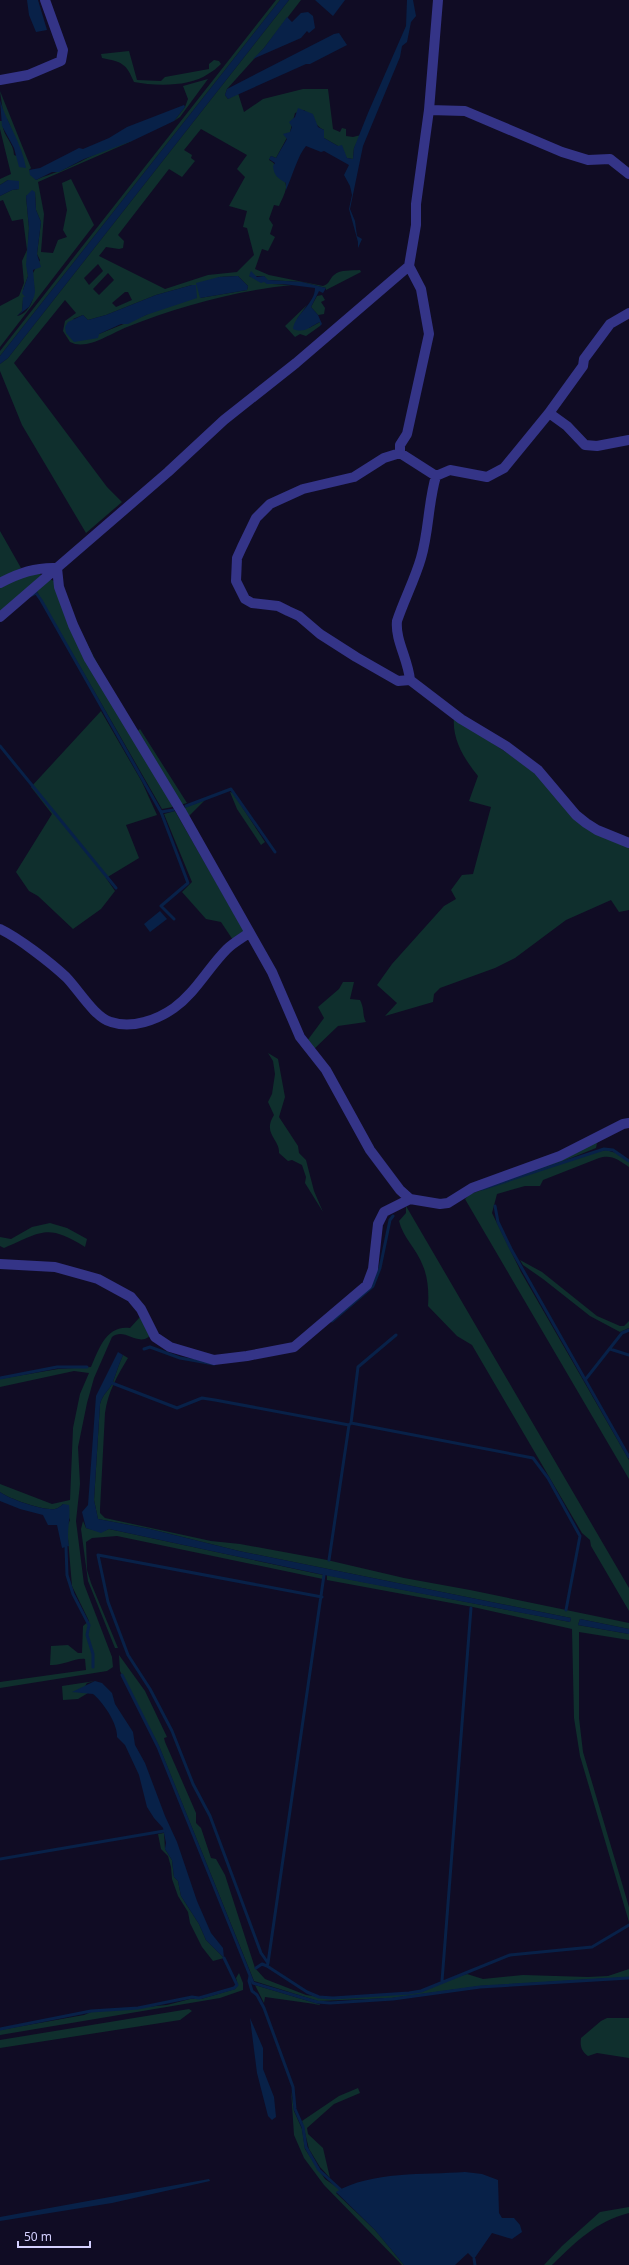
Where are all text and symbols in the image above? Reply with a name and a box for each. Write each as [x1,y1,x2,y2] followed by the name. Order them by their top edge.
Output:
[18,2223,90,2249] scale bar
[24,2228,52,2245] text: 50 m

